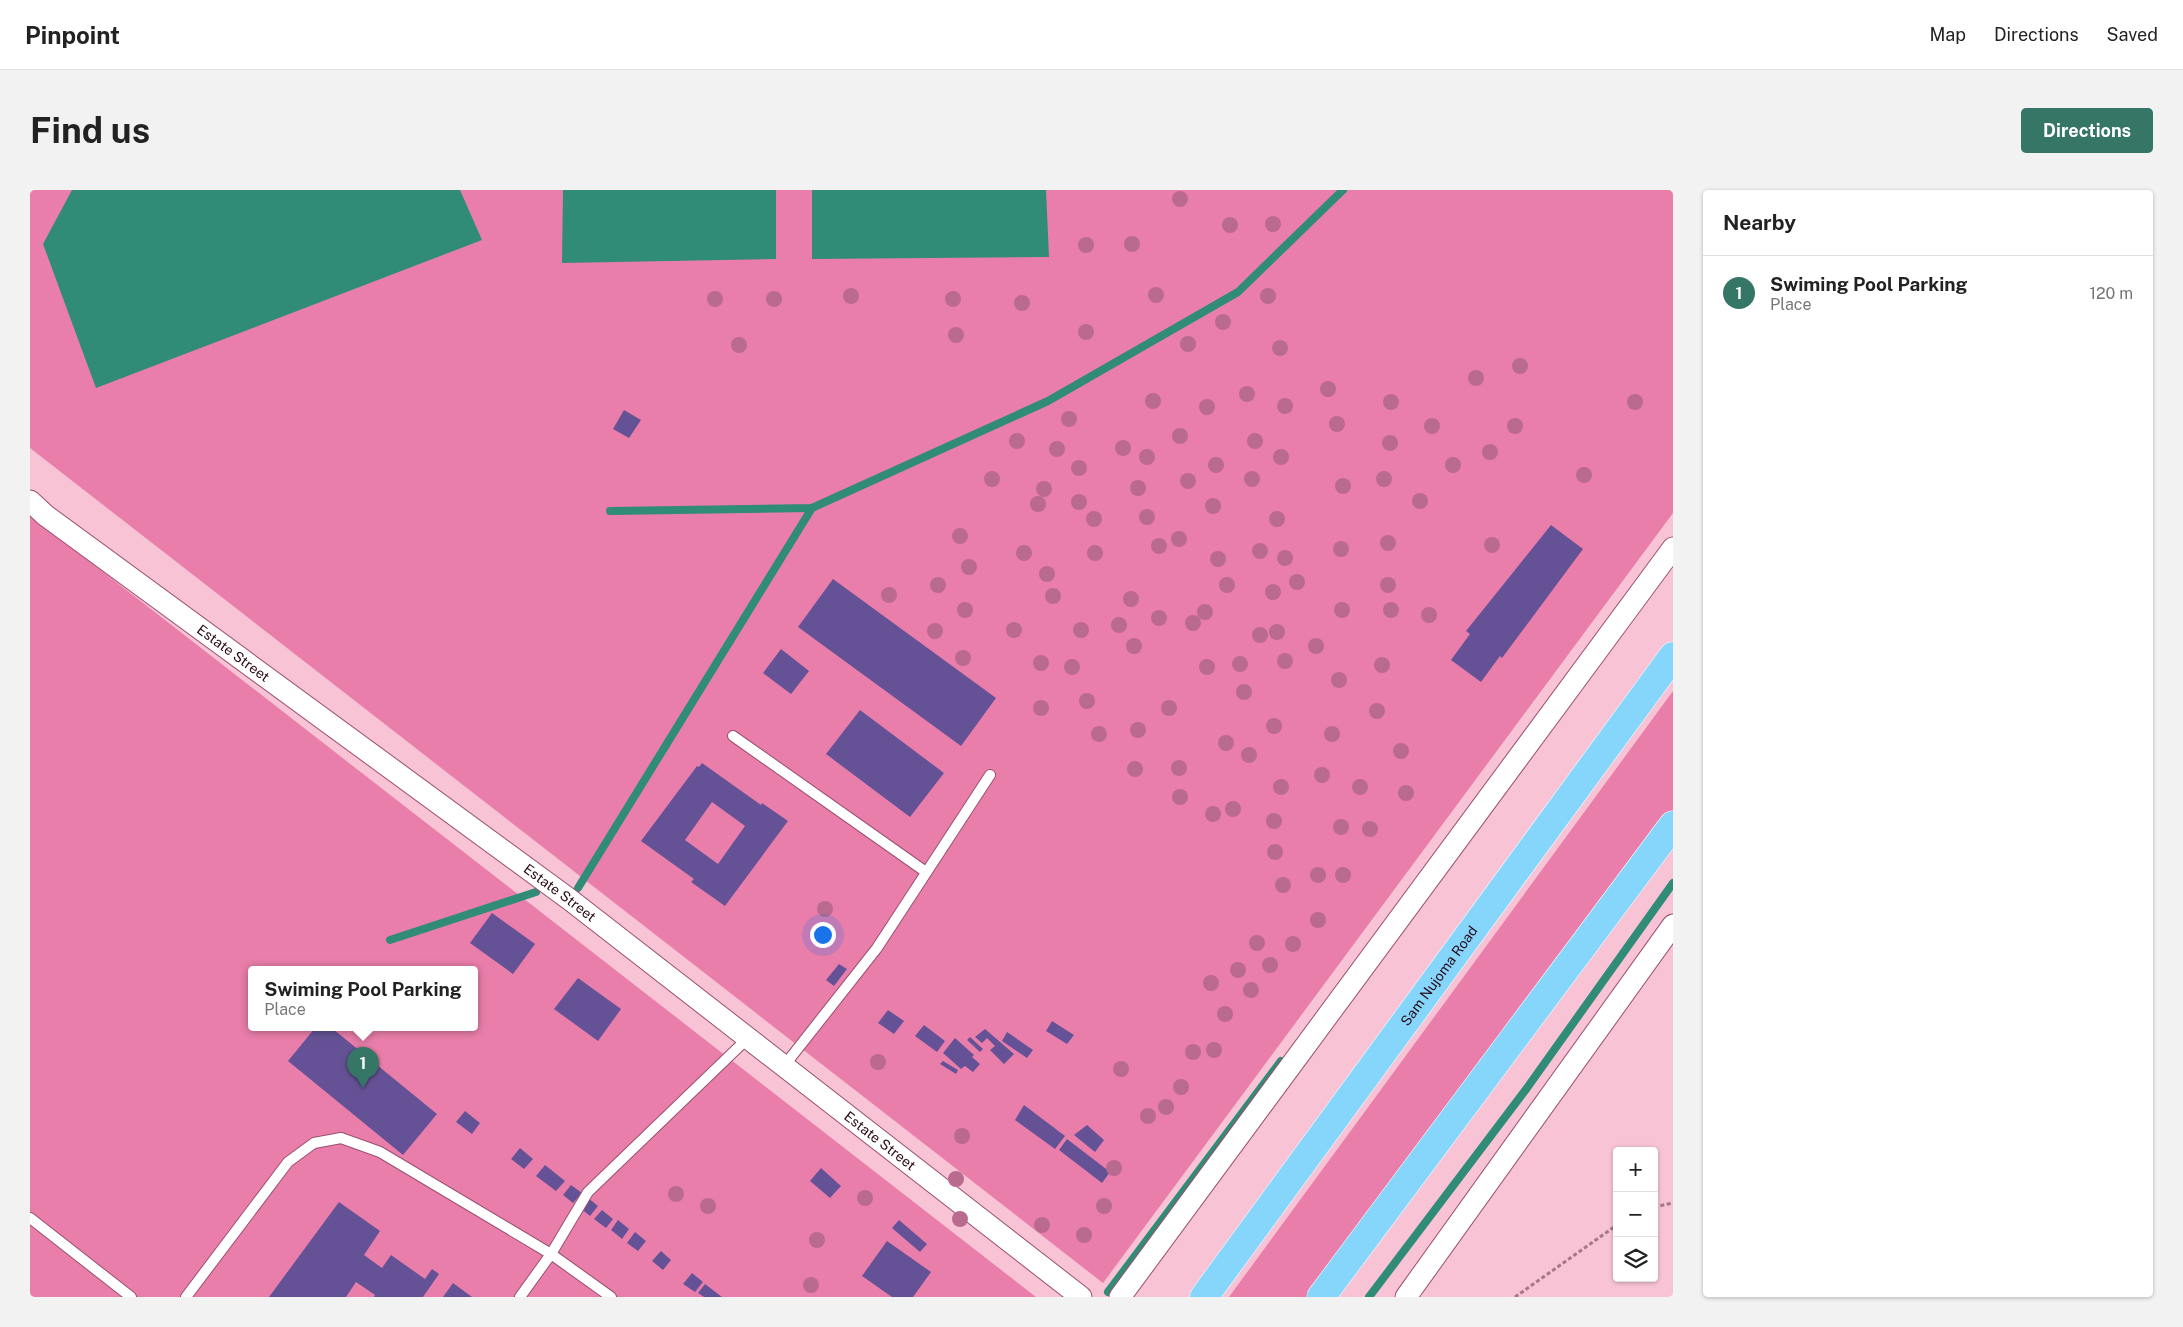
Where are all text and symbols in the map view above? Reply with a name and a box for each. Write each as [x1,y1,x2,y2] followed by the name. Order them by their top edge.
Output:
[25,21,120,49] text: Pinpoint
[1929,24,1966,45] text: Map
[1994,24,2079,45] text: Directions
[2107,24,2158,45] text: Saved
[2021,108,2153,153] button: Directions
[30,110,150,151] text: Find us
[1723,210,1796,235] text: Nearby
[1770,273,1968,295] text: Swiming Pool Parking
[1736,284,1742,303] text: 1
[2089,284,2133,303] text: 120 m
[1770,295,1812,314] text: Place
[194,621,273,685] street label: Estate Street
[521,861,599,925] street label: Estate Street
[810,922,836,948] your location
[1397,923,1481,1029] street label: Sam Nujoma Road
[248,966,478,1031] popup
[264,978,462,1000] text: Swiming Pool Parking
[264,1000,306,1019] text: Place
[347,1047,379,1088] pin: 1
[841,1108,919,1173] street label: Estate Street
[1613,1147,1658,1282] map controls
[1613,1147,1658,1192] button: +
[1613,1192,1658,1237] button: −
[1613,1237,1658,1282] button: layers

